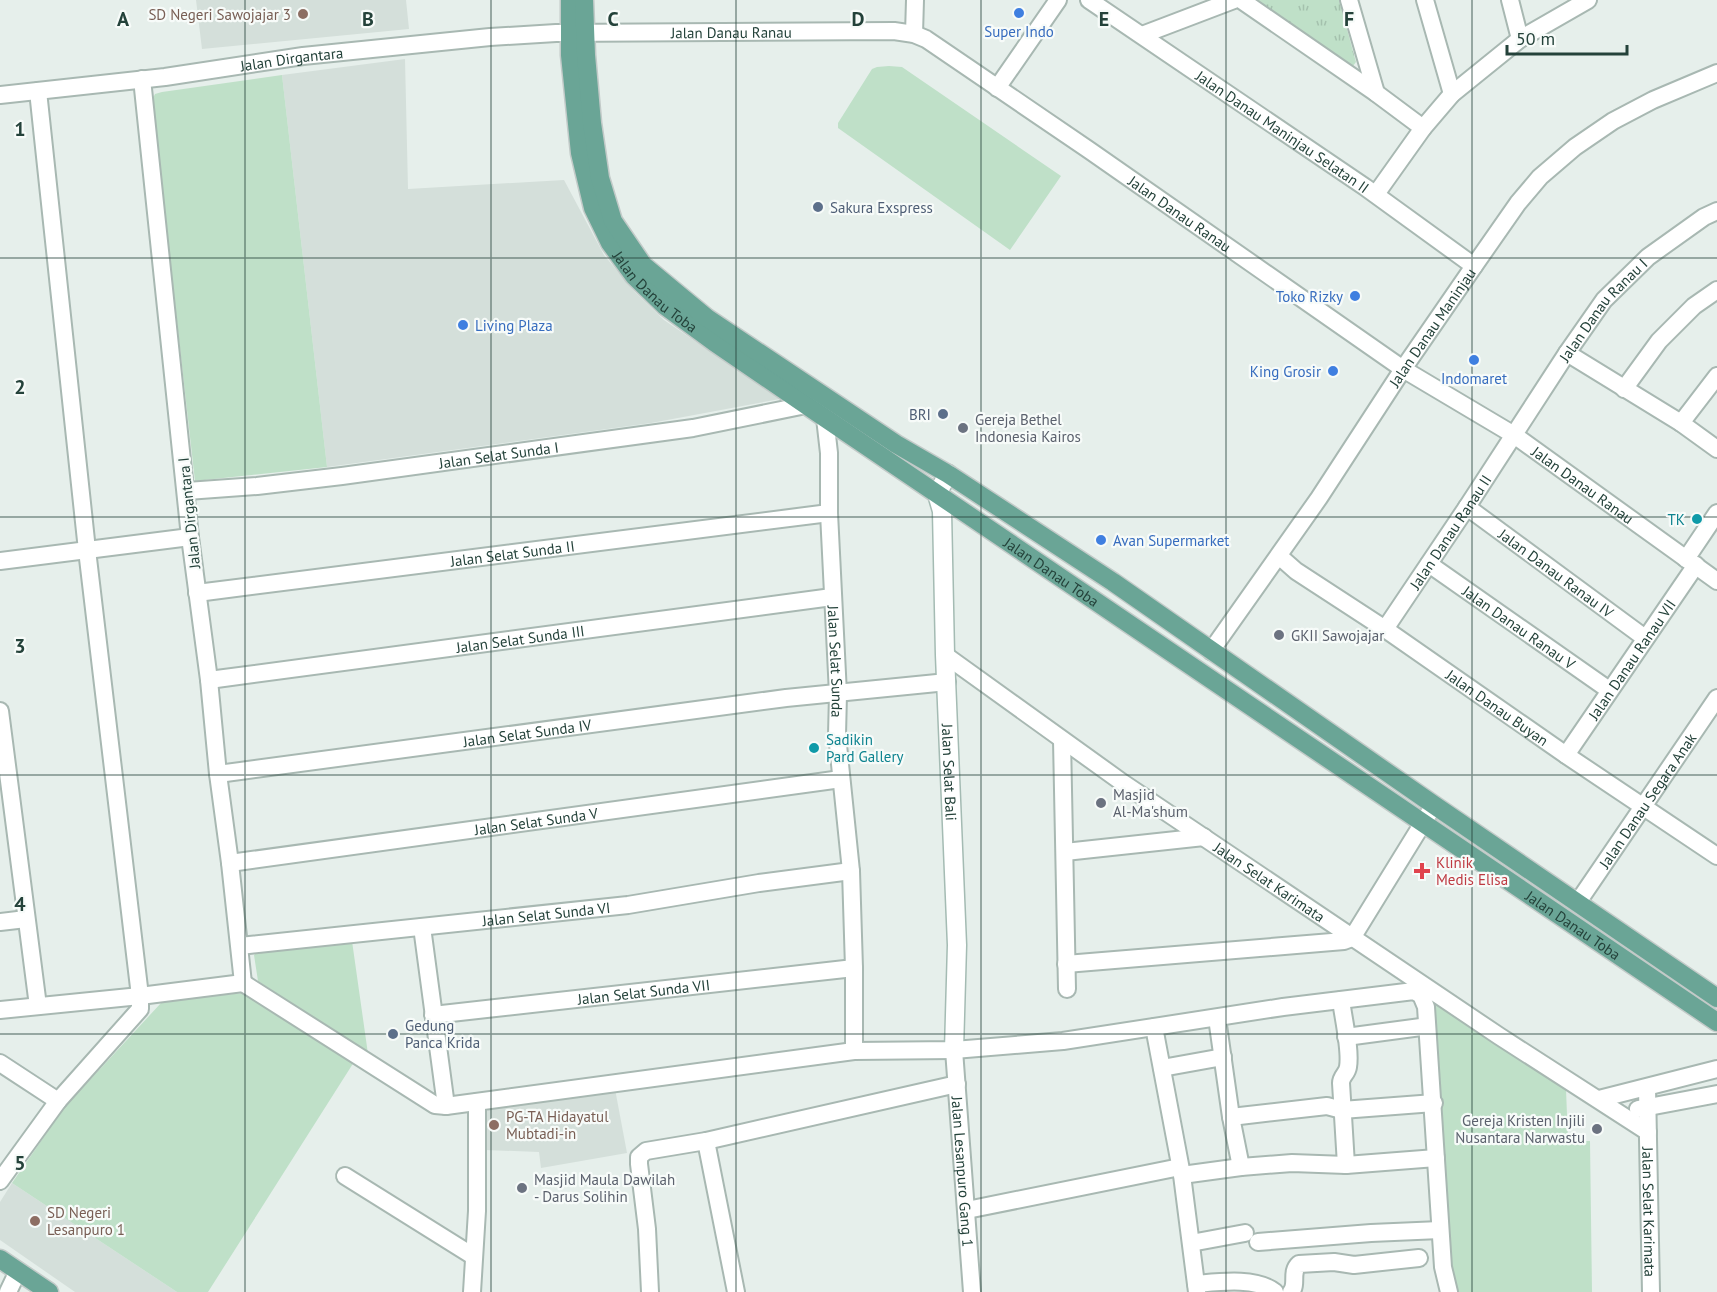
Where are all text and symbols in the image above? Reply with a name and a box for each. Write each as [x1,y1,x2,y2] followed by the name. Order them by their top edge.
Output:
[148,5,291,24] place label: SD Negeri Sawojajar 3
[117,6,130,32] text: A
[362,6,374,32] text: B
[607,6,619,32] text: C
[852,6,865,32] text: D
[1012,6,1026,20] marker: Super Indo
[1099,6,1109,32] text: E
[1344,6,1354,32] text: F
[296,7,310,21] marker: SD Negeri Sawojajar 3
[1507,18,1627,56] scale bar
[670,22,792,42] street label: Jalan Danau Ranau
[984,22,1054,41] place label: Super Indo
[1516,27,1555,50] text: 50 m
[238,42,344,75] street label: Jalan Dirgantara
[1192,65,1373,197] street label: Jalan Danau Maninjau Selatan II
[14,116,26,142] text: 1
[1124,170,1235,256] street label: Jalan Danau Ranau
[830,198,933,217] place label: Sakura Exspress
[811,200,825,214] marker: Sakura Exspress
[609,246,702,336] street label: Jalan Danau Toba
[1554,254,1651,366] street label: Jalan Danau Ranau I
[1384,264,1479,391] street label: Jalan Danau Maninjau
[1276,287,1343,306] place label: Toko Rizky
[1348,289,1362,303] marker: Toko Rizky
[475,316,553,335] place label: Living Plaza
[456,318,470,332] marker: Living Plaza
[1467,353,1481,367] marker: Indomaret
[1250,362,1321,381] place label: King Grosir
[1326,364,1340,378] marker: King Grosir
[1441,369,1507,388] place label: Indomaret
[14,374,26,400] text: 2
[909,405,931,424] place label: BRI
[936,407,950,421] marker: BRI
[975,410,1081,446] place label: Gereja Bethel Indonesia Kairos
[956,421,970,435] marker: Gereja Bethel Indonesia Kairos
[437,437,560,472] street label: Jalan Selat Sunda I
[1528,441,1638,528] street label: Jalan Danau Ranau
[174,456,204,571] street label: Jalan Dirgantara I
[1405,471,1495,594] street label: Jalan Danau Ranau II
[1668,510,1685,529] place label: TK
[1690,512,1704,526] marker: TK
[1494,524,1618,622] street label: Jalan Danau Ranau IV
[1113,531,1229,550] place label: Avan Supermarket
[1000,532,1103,610] street label: Jalan Danau Toba
[1094,533,1108,547] marker: Avan Supermarket
[448,536,576,570] street label: Jalan Selat Sunda II
[1458,581,1579,673] street label: Jalan Danau Ranau V
[1583,595,1679,724] street label: Jalan Danau Ranau VII
[824,604,847,718] street label: Jalan Selat Sunda
[454,621,586,657] street label: Jalan Selat Sunda III
[1291,626,1384,645] place label: GKII Sawojajar
[1272,628,1286,642] marker: GKII Sawojajar
[14,633,26,659] text: 3
[1442,665,1552,750] street label: Jalan Danau Buyan
[461,715,593,751] street label: Jalan Selat Sunda IV
[938,722,961,821] street label: Jalan Selat Bali
[1594,728,1701,872] street label: Jalan Danau Segara Anak
[826,730,904,766] place label: Sadikin Pard Gallery
[807,741,821,755] marker: Sadikin Pard Gallery
[1113,785,1188,821] place label: Masjid Al-Ma'shum
[1094,796,1108,810] marker: Masjid Al-Ma'shum
[472,803,599,839] street label: Jalan Selat Sunda V
[1210,837,1329,926] street label: Jalan Selat Karimata
[1436,853,1508,889] place label: Klinik Medis Elisa
[1413,862,1431,880] marker: Klinik Medis Elisa
[1521,885,1624,964] street label: Jalan Danau Toba
[14,891,26,917] text: 4
[480,897,611,930] street label: Jalan Selat Sunda VI
[575,975,711,1008] street label: Jalan Selat Sunda VII
[405,1016,480,1052] place label: Gedung Panca Krida
[386,1027,400,1041] marker: Gedung Panca Krida
[948,1095,978,1248] street label: Jalan Lesanpuro Gang 1
[506,1107,609,1143] place label: PG-TA Hidayatul Mubtadi-in
[1455,1111,1585,1147] place label: Gereja Kristen Injili Nusantara Narwastu
[487,1118,501,1132] marker: PG-TA Hidayatul Mubtadi-in
[1590,1122,1604,1136] marker: Gereja Kristen Injili Nusantara Narwastu
[1639,1146,1660,1277] street label: Jalan Selat Karimata
[14,1150,26,1176] text: 5
[534,1170,675,1206] place label: Masjid Maula Dawilah - Darus Solihin
[515,1181,529,1195] marker: Masjid Maula Dawilah - Darus Solihin
[47,1203,125,1239] place label: SD Negeri Lesanpuro 1
[28,1214,42,1228] marker: SD Negeri Lesanpuro 1

